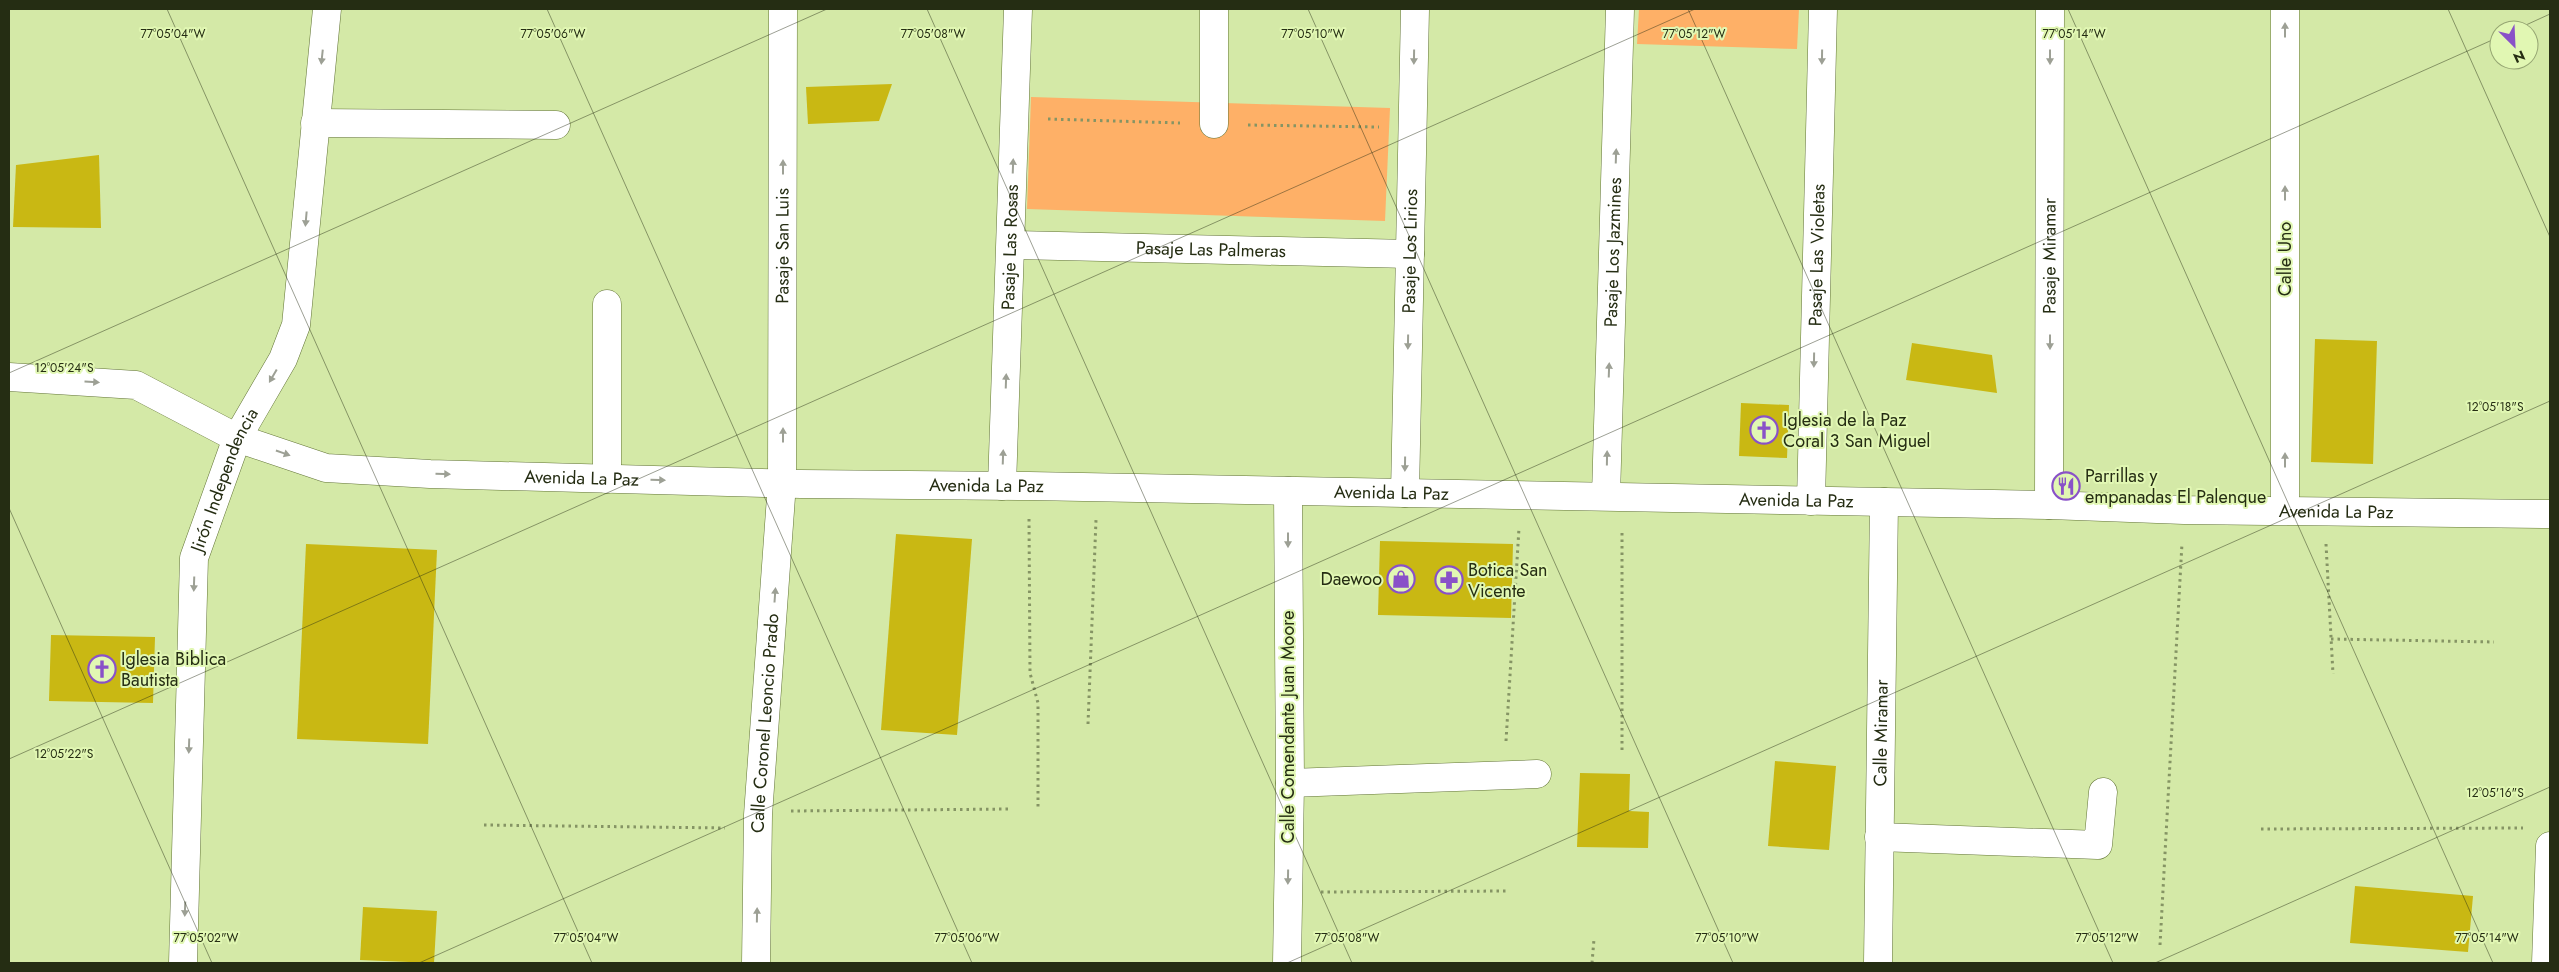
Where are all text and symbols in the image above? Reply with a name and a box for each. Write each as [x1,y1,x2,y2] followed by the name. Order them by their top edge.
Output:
[2489,20,2539,70] north arrow
[2281,22,2289,38] one-way arrow
[141,25,206,43] text: 77°05'04"W
[521,25,586,43] text: 77°05'06"W
[901,25,965,43] text: 77°05'08"W
[1281,25,1345,43] text: 77°05'10"W
[1662,25,1726,43] text: 77°05'12"W
[2042,25,2106,43] text: 77°05'14"W
[2510,45,2528,68] text: N
[318,50,326,66] one-way arrow
[1410,50,1418,66] one-way arrow
[1818,50,1826,66] one-way arrow
[2046,50,2054,66] one-way arrow
[1612,147,1620,163] one-way arrow
[1009,157,1017,173] one-way arrow
[779,159,787,175] one-way arrow
[1598,177,1628,327] street label: Pasaje Los Jazmines
[1802,183,1832,327] street label: Pasaje Las Violetas
[995,184,1025,310] street label: Pasaje Las Rosas
[2281,185,2289,201] one-way arrow
[769,188,796,304] street label: Pasaje San Luis
[1396,189,1424,314] street label: Pasaje Los Lirios
[2036,197,2063,314] street label: Pasaje Miramar
[302,211,310,227] one-way arrow
[2272,222,2298,296] street label: Calle Uno
[1136,235,1286,264] street label: Pasaje Las Palmeras
[1404,335,1412,351] one-way arrow
[2046,335,2054,351] one-way arrow
[1810,352,1818,368] one-way arrow
[35,359,94,377] text: 12°05'24"S
[1606,362,1614,378] one-way arrow
[269,369,278,383] one-way arrow
[1002,372,1010,388] one-way arrow
[85,378,101,386] one-way arrow
[2466,398,2524,416] text: 12°05'18"S
[184,403,265,557] street label: Jirón Independencia
[1783,407,1931,454] place label: Iglesia de la Paz Coral 3 San Miguel
[1749,415,1779,445] church icon: Iglesia de la Paz Coral 3 San Miguel
[779,426,787,442] one-way arrow
[1000,449,1008,465] one-way arrow
[276,450,291,457] one-way arrow
[1603,450,1611,466] one-way arrow
[2281,452,2289,468] one-way arrow
[1401,456,1409,472] one-way arrow
[2085,463,2266,510] place label: Parrillas y empanadas El Palenque
[524,464,640,493] street label: Avenida La Paz
[435,470,451,478] one-way arrow
[2051,471,2081,501] restaurant icon: Parrillas y empanadas El Palenque
[929,472,1045,499] street label: Avenida La Paz
[650,476,666,484] one-way arrow
[1334,479,1450,507] street label: Avenida La Paz
[1739,486,1855,514] street label: Avenida La Paz
[2279,498,2394,525] street label: Avenida La Paz
[1284,532,1292,548] one-way arrow
[1468,557,1548,604] place label: Botica San Vicente
[1386,564,1416,594] shop icon: Daewoo
[1434,565,1464,595] pharmacy icon: Botica San Vicente
[1320,566,1382,592] place label: Daewoo
[189,576,197,592] one-way arrow
[772,587,780,603] one-way arrow
[1275,611,1301,843] street label: Calle Comendante Juan Moore
[745,613,786,833] street label: Calle Coronel Leoncio Prado
[121,646,226,693] place label: Iglesia Biblica Bautista
[87,654,117,684] church icon: Iglesia Biblica Bautista
[1867,679,1895,787] street label: Calle Miramar
[185,739,193,755] one-way arrow
[35,745,94,763] text: 12°05'22"S
[2466,784,2524,802] text: 12°05'16"S
[1283,869,1291,885] one-way arrow
[181,901,189,917] one-way arrow
[753,906,761,922] one-way arrow
[174,929,239,947] text: 77°05'02"W
[554,929,619,947] text: 77°05'04"W
[935,929,1000,947] text: 77°05'06"W
[1315,929,1379,947] text: 77°05'08"W
[1695,929,1759,947] text: 77°05'10"W
[2075,929,2139,947] text: 77°05'12"W
[2455,929,2519,947] text: 77°05'14"W

